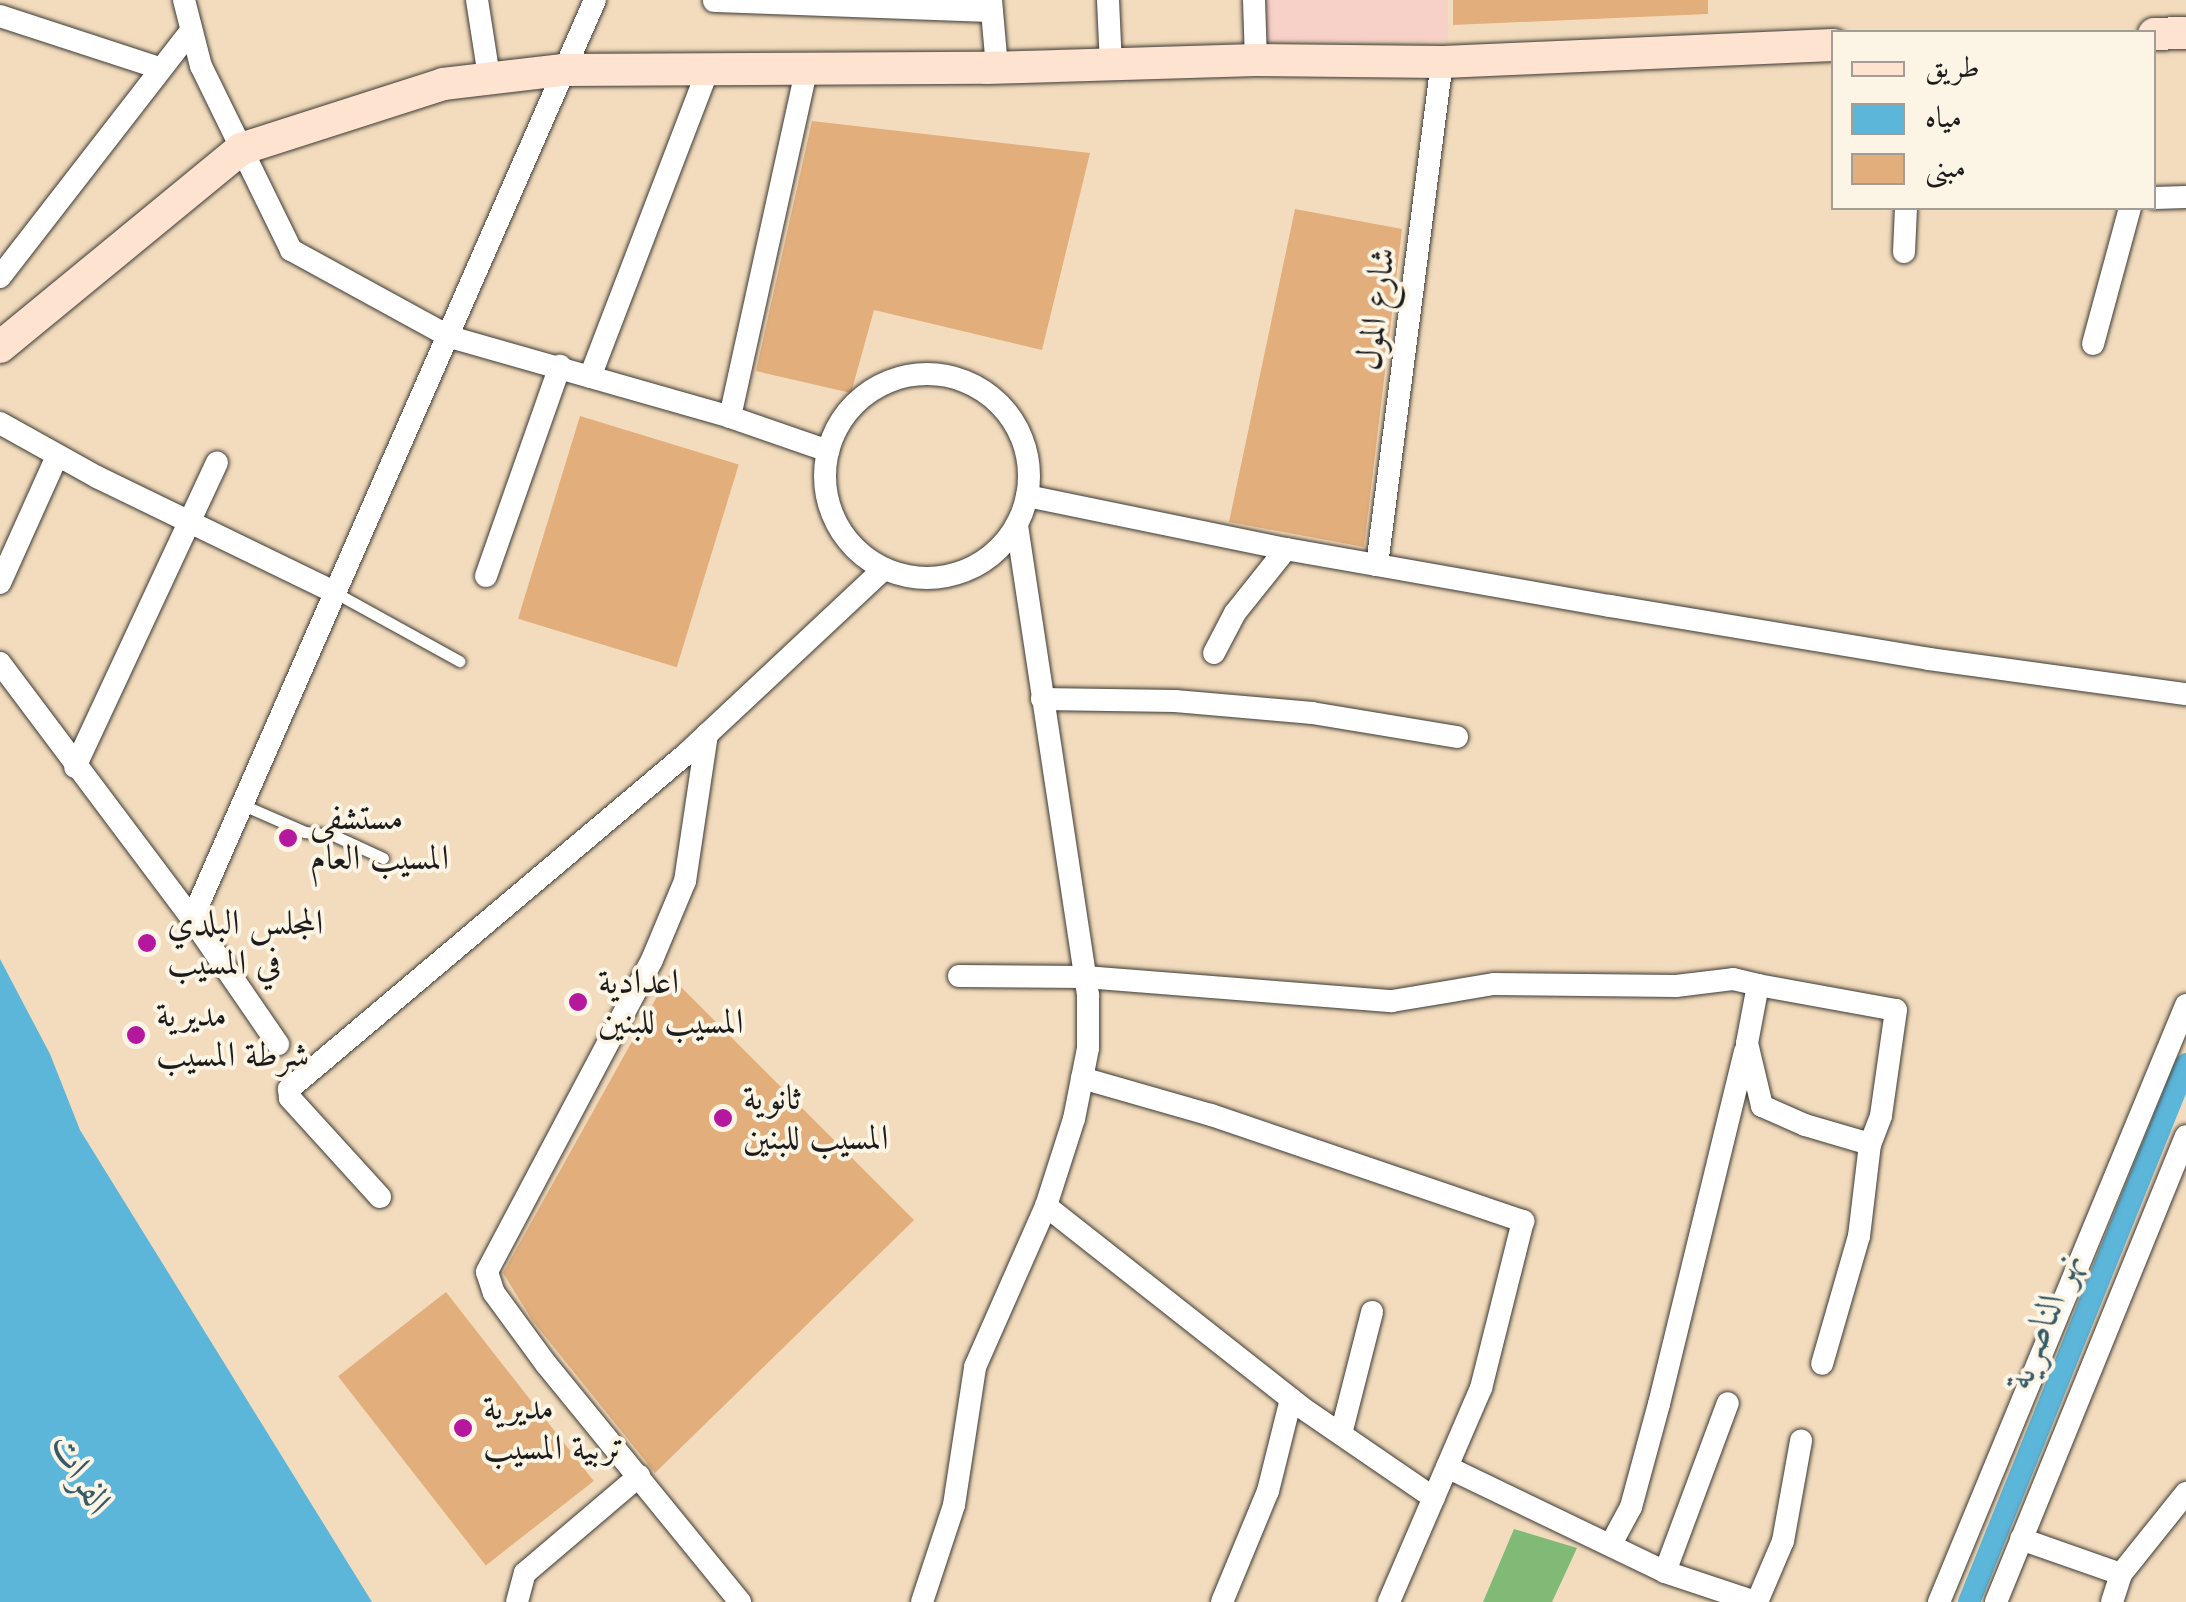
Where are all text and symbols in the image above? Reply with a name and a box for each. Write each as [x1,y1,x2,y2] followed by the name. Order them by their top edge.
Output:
[1831,30,2156,210] legend
[1925,47,1980,88] text: طريق
[1925,97,1962,138] text: مياه
[1925,147,1966,188] text: مبنى
[1348,245,1404,373] street label: شارع المول
[310,797,449,879] place label: مستشفى المسيب العام
[275,825,301,851] marker: مستشفى المسيب العام
[167,902,323,984] place label: المجلس البلدي في المسيب
[136,932,158,954] marker: المجلس البلدي في المسيب
[598,961,744,1043] place label: اعدادية المسيب للبنين
[567,991,589,1013] marker: اعدادية المسيب للبنين
[156,994,309,1076] place label: مديرية شرطة المسيب
[125,1024,147,1046] marker: مديرية شرطة المسيب
[743,1077,889,1159] place label: ثانوية المسيب للبنين
[712,1107,734,1129] marker: ثانوية المسيب للبنين
[1997,1245,2093,1395] water label: نهر الناصرية
[483,1387,624,1469] place label: مديرية تربية المسيب
[452,1417,474,1439] marker: مديرية تربية المسيب
[40,1426,122,1524] water label: الفرات

